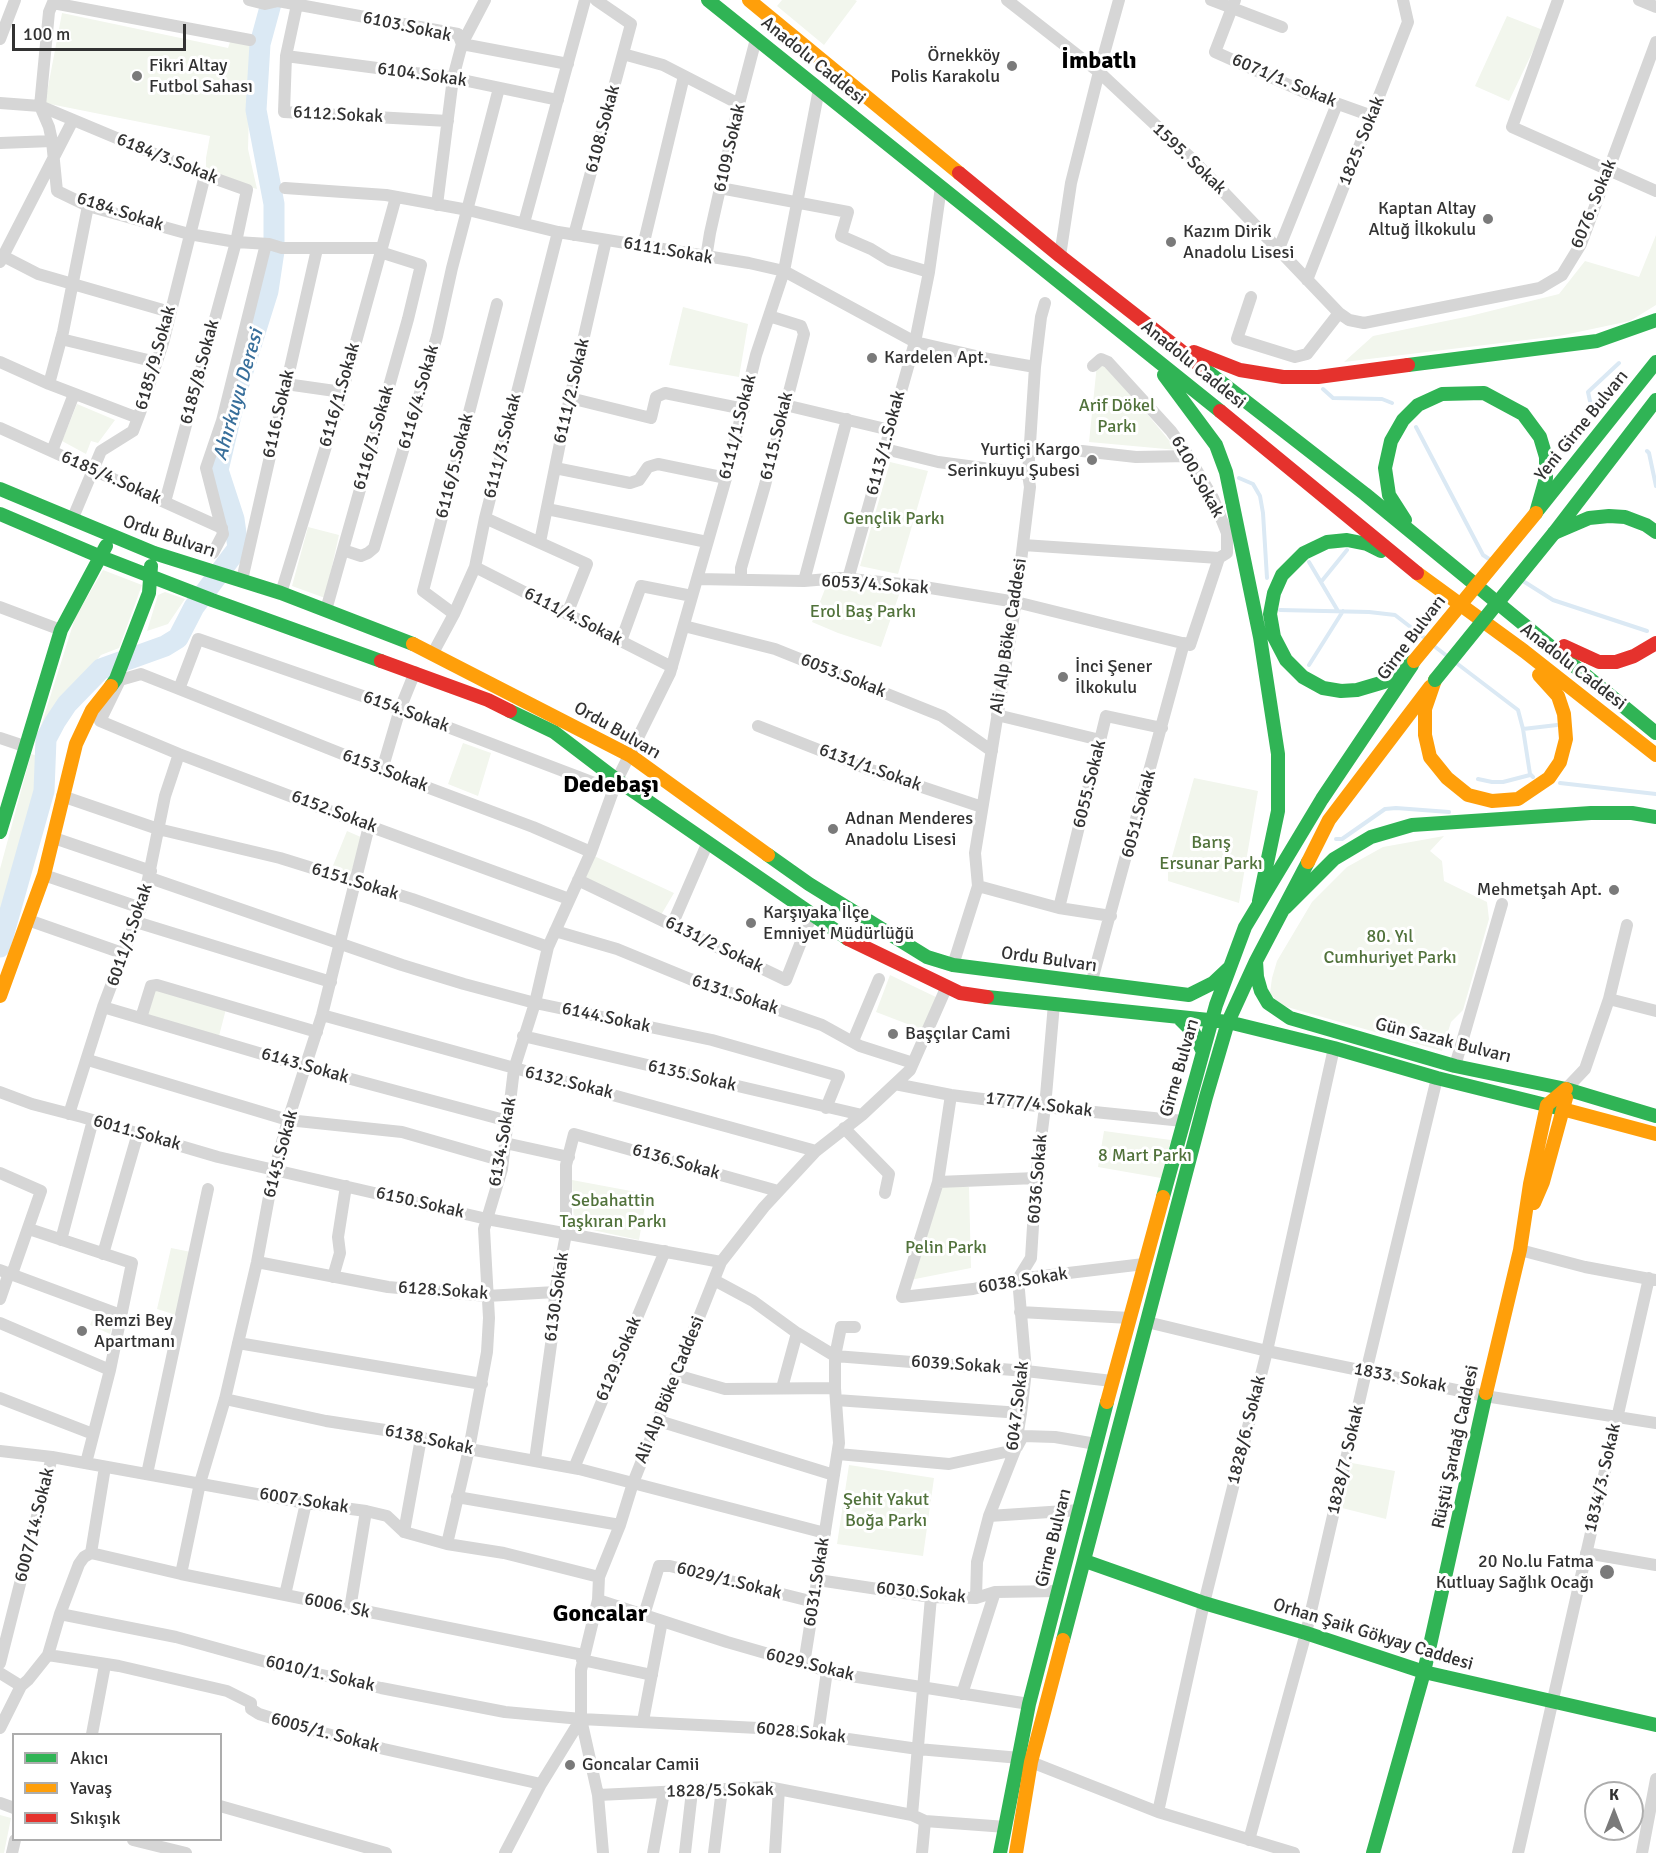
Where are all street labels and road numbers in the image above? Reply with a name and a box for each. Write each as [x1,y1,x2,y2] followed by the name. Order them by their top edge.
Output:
[361,7,453,47] street label: 6103.Sokak
[756,12,870,110] street label: Anadolu Caddesi
[1228,49,1340,113] street label: 6071/1. Sokak
[376,58,468,92] street label: 6104.Sokak
[581,83,625,175] street label: 6108.Sokak
[1334,93,1390,189] street label: 1825. Sokak
[292,102,384,128] street label: 6112.Sokak
[709,102,751,194] street label: 6109.Sokak
[1148,119,1230,199] street label: 1595. Sokak
[113,129,221,189] street label: 6184/3.Sokak
[1566,156,1622,252] street label: 6076. Sokak
[74,188,166,236] street label: 6184.Sokak
[622,233,714,269] street label: 6111.Sokak
[131,303,181,413] street label: 6185/9.Sokak
[1136,316,1250,414] street label: Anadolu Caddesi
[176,317,224,427] street label: 6185/8.Sokak
[549,336,595,446] street label: 6111/2.Sokak
[315,340,365,450] street label: 6116/1.Sokak
[394,342,444,452] street label: 6116/4.Sokak
[1531,366,1633,486] street label: Yeni Girne Bulvarı
[258,368,300,460] street label: 6116.Sokak
[715,372,761,482] street label: 6111/1.Sokak
[349,383,399,493] street label: 6116/3.Sokak
[862,388,910,498] street label: 6113/1.Sokak
[756,390,798,482] street label: 6115.Sokak
[480,391,526,501] street label: 6111/3.Sokak
[432,411,478,521] street label: 6116/5.Sokak
[1166,432,1228,522] street label: 6100.Sokak
[58,446,164,510] street label: 6185/4.Sokak
[120,511,218,563] street label: Ordu Bulvarı
[986,557,1032,715] street label: Ali Alp Böke Caddesi
[821,570,929,600] street label: 6053/4.Sokak
[520,583,626,651] street label: 6111/4.Sokak
[1373,591,1451,685] street label: Girne Bulvarı
[1516,619,1630,715] street label: Anadolu Caddesi
[797,649,889,703] street label: 6053.Sokak
[360,686,452,738] street label: 6154.Sokak
[570,697,664,765] street label: Ordu Bulvarı
[1069,738,1111,830] street label: 6055.Sokak
[816,739,924,797] street label: 6131/1.Sokak
[339,745,431,797] street label: 6153.Sokak
[1117,768,1161,860] street label: 6051.Sokak
[288,786,380,838] street label: 6152.Sokak
[309,858,401,906] street label: 6151.Sokak
[102,881,158,989] street label: 6011/5.Sokak
[661,912,767,978] street label: 6131/2 Sokak
[1000,943,1098,977] street label: Ordu Bulvarı
[689,970,781,1020] street label: 6131.Sokak
[560,998,652,1038] street label: 6144.Sokak
[1373,1014,1513,1068] street label: Gün Sazak Bulvarı
[1156,1017,1204,1119] street label: Girne Bulvarı
[259,1043,351,1089] street label: 6143.Sokak
[646,1055,738,1097] street label: 6135.Sokak
[523,1062,615,1104] street label: 6132.Sokak
[984,1088,1094,1122] street label: 1777/4.Sokak
[485,1096,521,1188] street label: 6134.Sokak
[259,1108,303,1200] street label: 6145.Sokak
[91,1110,183,1156] street label: 6011.Sokak
[1023,1133,1053,1225] street label: 6036.Sokak
[630,1139,722,1185] street label: 6136.Sokak
[374,1182,466,1224] street label: 6150.Sokak
[540,1251,574,1343] street label: 6130.Sokak
[977,1263,1069,1299] street label: 6038.Sokak
[397,1277,489,1305] street label: 6128.Sokak
[591,1313,647,1405] street label: 6129.Sokak
[631,1313,709,1467] street label: Ali Alp Böke Caddesi
[910,1351,1002,1379] street label: 6039.Sokak
[1352,1358,1448,1398] street label: 1833. Sokak
[1002,1360,1034,1452] street label: 6047.Sokak
[1428,1363,1484,1531] street label: Rüştü Şardağ Caddesi
[1223,1373,1271,1487] street label: 1828/6. Sokak
[1323,1403,1369,1517] street label: 1828/7. Sokak
[383,1420,475,1460] street label: 6138.Sokak
[1580,1421,1626,1535] street label: 1834/3. Sokak
[10,1466,60,1584] street label: 6007/14.Sokak
[258,1483,350,1519] street label: 6007.Sokak
[1031,1486,1077,1590] street label: Girne Bulvarı
[799,1536,835,1628] street label: 6031.Sokak
[674,1558,784,1604] street label: 6029/1.Sokak
[875,1578,967,1608] street label: 6030.Sokak
[302,1589,372,1623] street label: 6006. Sk
[1270,1594,1476,1676] street label: Orhan Şaik Gökyay Caddesi
[764,1644,856,1686] street label: 6029.Sokak
[263,1651,377,1697] street label: 6010/1. Sokak
[268,1708,382,1758] street label: 6005/1. Sokak
[755,1718,847,1748] street label: 6028.Sokak
[666,1779,774,1803] street label: 1828/5.Sokak

